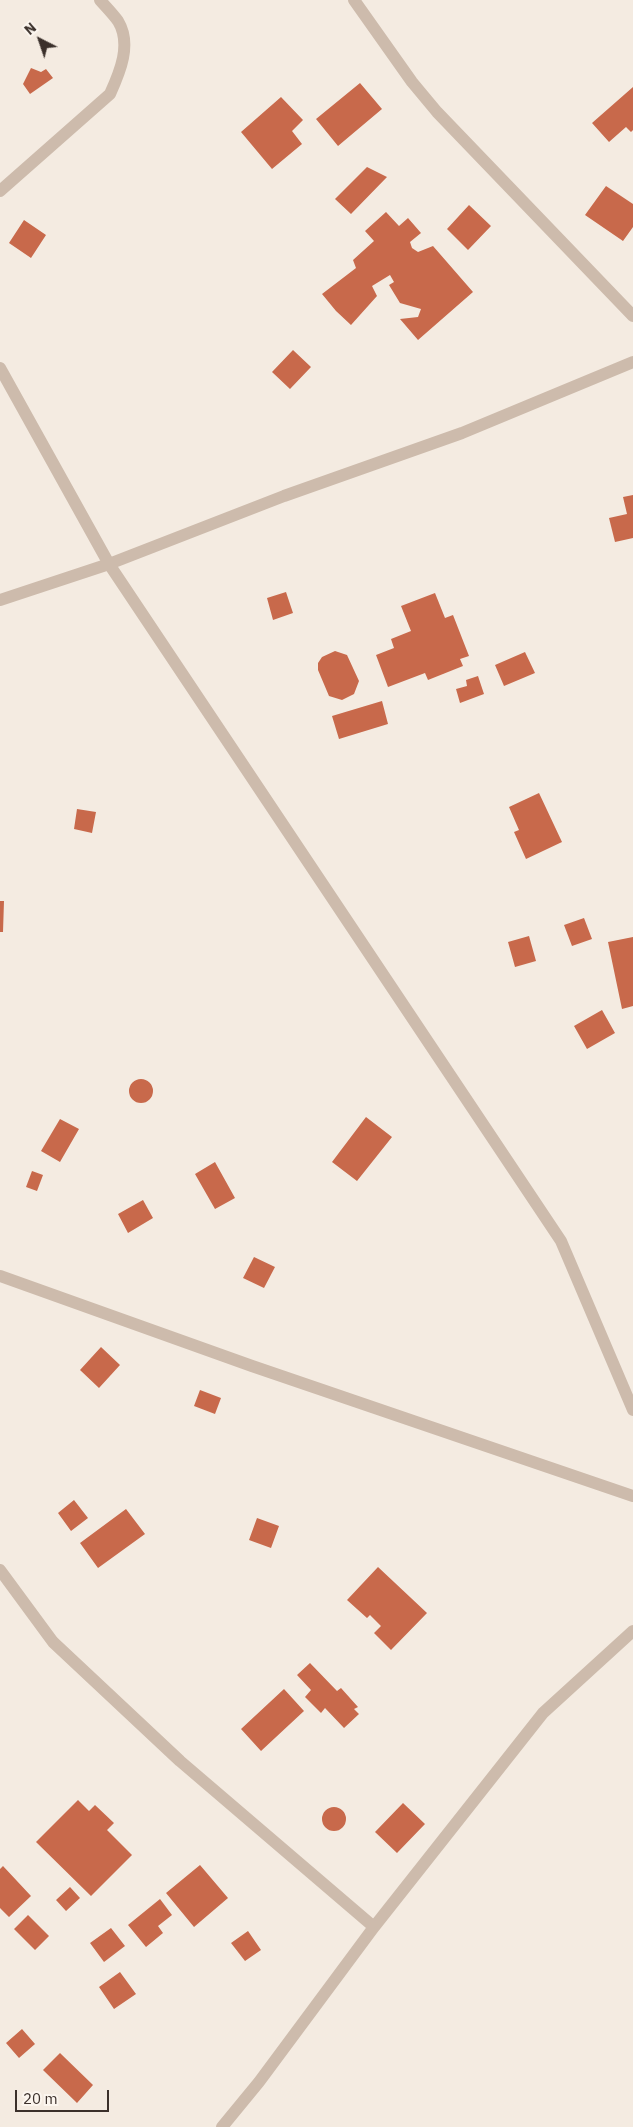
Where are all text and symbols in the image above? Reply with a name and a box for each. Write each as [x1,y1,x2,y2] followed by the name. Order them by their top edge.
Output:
[15,15,65,65] north arrow
[20,19,40,39] text: N
[18,2080,111,2112] scale bar
[23,2089,58,2108] text: 20 m

